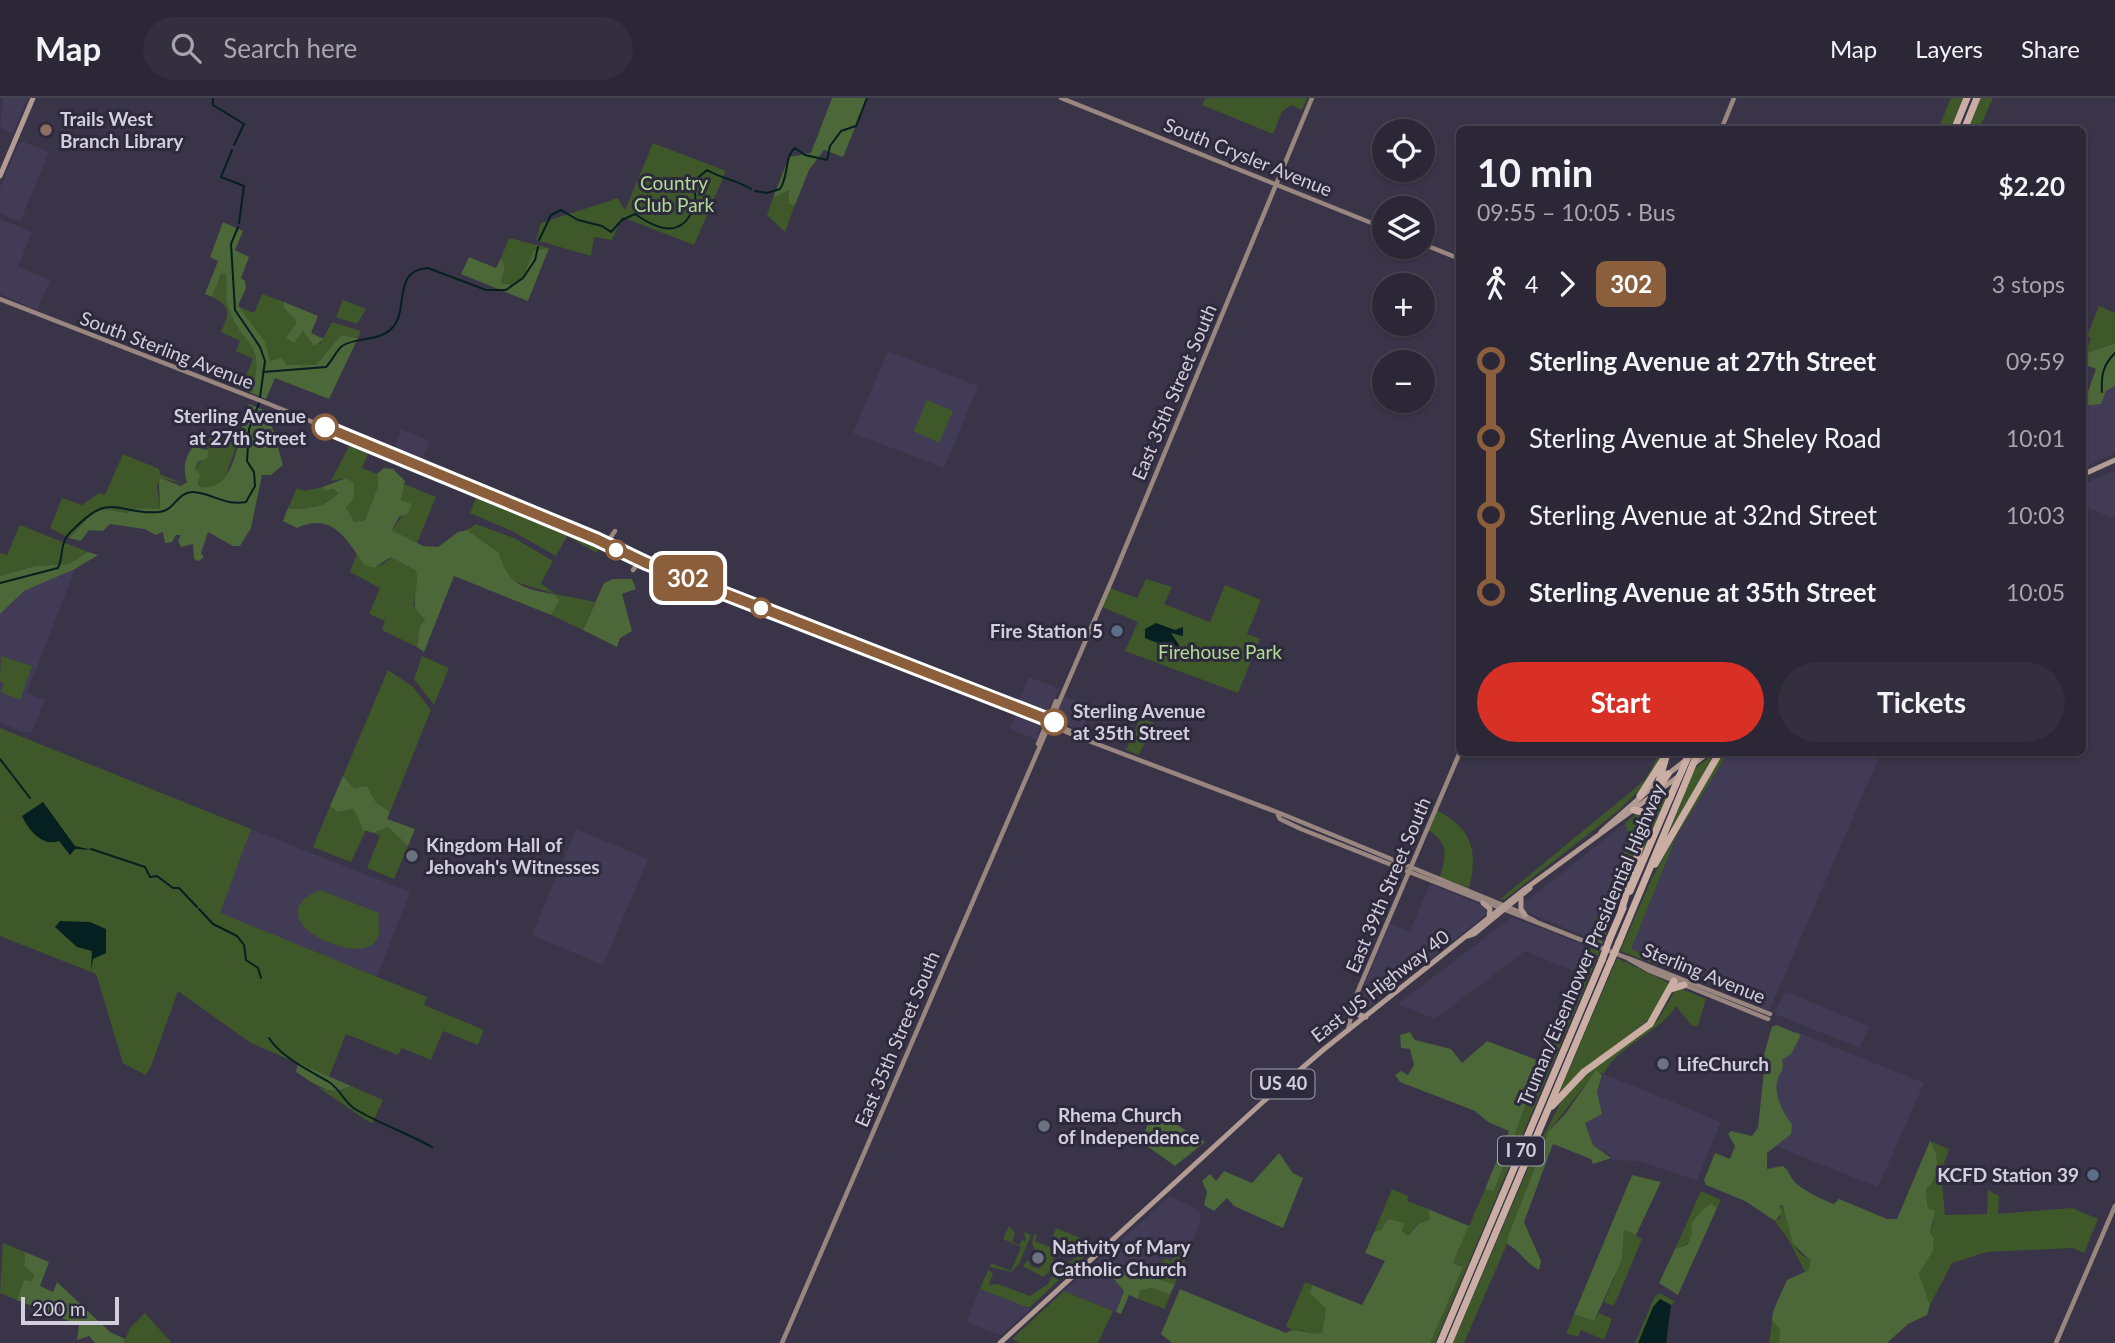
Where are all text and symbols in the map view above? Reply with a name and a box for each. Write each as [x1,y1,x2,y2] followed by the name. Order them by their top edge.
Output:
[143,17,633,80] search box
[35,28,101,68] text: Map
[167,29,205,67] icon: search
[223,32,357,64] text: Search here
[1830,34,1877,63] text: Map
[1915,34,1983,63] text: Layers
[2021,34,2080,63] text: Share
[60,107,184,152] place label: Trails West Branch Library
[1161,112,1336,201] street label: South Crysler Avenue
[1372,119,1435,413] map controls
[1372,119,1435,182] button: locate
[38,122,54,138] marker: Trails West Branch Library
[1477,149,1593,195] text: 10 min
[1999,170,2065,202] text: $2.20
[634,171,715,216] park label: Country Club Park
[1372,196,1435,259] button: layers
[1477,198,1676,226] text: 09:55 – 10:05 · Bus
[1477,265,1515,303] icon: walk
[1548,265,1586,303] icon: forward
[1610,269,1652,298] text: 302
[1525,270,1538,298] text: 4
[1992,270,2065,298] text: 3 stops
[1372,273,1435,336] button: +
[1126,301,1221,483] street label: East 35th Street South
[77,306,257,393] street label: South Sterling Avenue
[1529,345,1876,377] text: Sterling Avenue at 27th Street
[2006,347,2065,375] text: 09:59
[1372,350,1435,413] button: −
[174,404,306,449] place label: Sterling Avenue at 27th Street
[312,414,338,440] marker: Sterling Avenue at 27th Street
[1529,422,1881,454] text: Sterling Avenue at Sheley Road
[2006,424,2065,452] text: 10:01
[1529,499,1877,531] text: Sterling Avenue at 32nd Street
[2006,501,2065,529] text: 10:03
[606,540,626,560] unlabelled marker
[648,555,728,601] line badge: 302
[667,563,709,592] text: 302
[1529,576,1876,608] text: Sterling Avenue at 35th Street
[2006,578,2065,606] text: 10:05
[751,598,771,618] unlabelled marker
[990,619,1103,642] place label: Fire Station 5
[1109,623,1125,639] marker: Fire Station 5
[1158,640,1282,663] park label: Firehouse Park
[1477,662,1764,742] button: Start
[1778,662,2065,742] button: Tickets
[1073,699,1205,744] place label: Sterling Avenue at 35th Street
[1041,709,1067,735] marker: Sterling Avenue at 35th Street
[1512,780,1669,1110] street label: Truman/Eisenhower Presidential Highway
[1340,794,1435,976] street label: East 39th Street South
[426,833,600,878] place label: Kingdom Hall of Jehovah's Witnesses
[404,848,420,864] marker: Kingdom Hall of Jehovah's Witnesses
[1306,925,1453,1047] street label: East US Highway 40
[1639,937,1769,1008] street label: Sterling Avenue
[849,948,944,1130] street label: East 35th Street South
[1677,1052,1769,1075] place label: LifeChurch
[1655,1056,1671,1072] marker: LifeChurch
[1252,1070,1314,1099] road number: US 40
[1058,1103,1199,1148] place label: Rhema Church of Independence
[1036,1118,1052,1134] marker: Rhema Church of Independence
[1498,1136,1544,1166] road number: I 70
[1937,1163,2079,1186] place label: KCFD Station 39
[2085,1167,2101,1183] marker: KCFD Station 39
[1052,1235,1191,1280] place label: Nativity of Mary Catholic Church
[1030,1250,1046,1266] marker: Nativity of Mary Catholic Church
[21,1294,119,1326] scale bar
[32,1297,86,1320] text: 200 m

